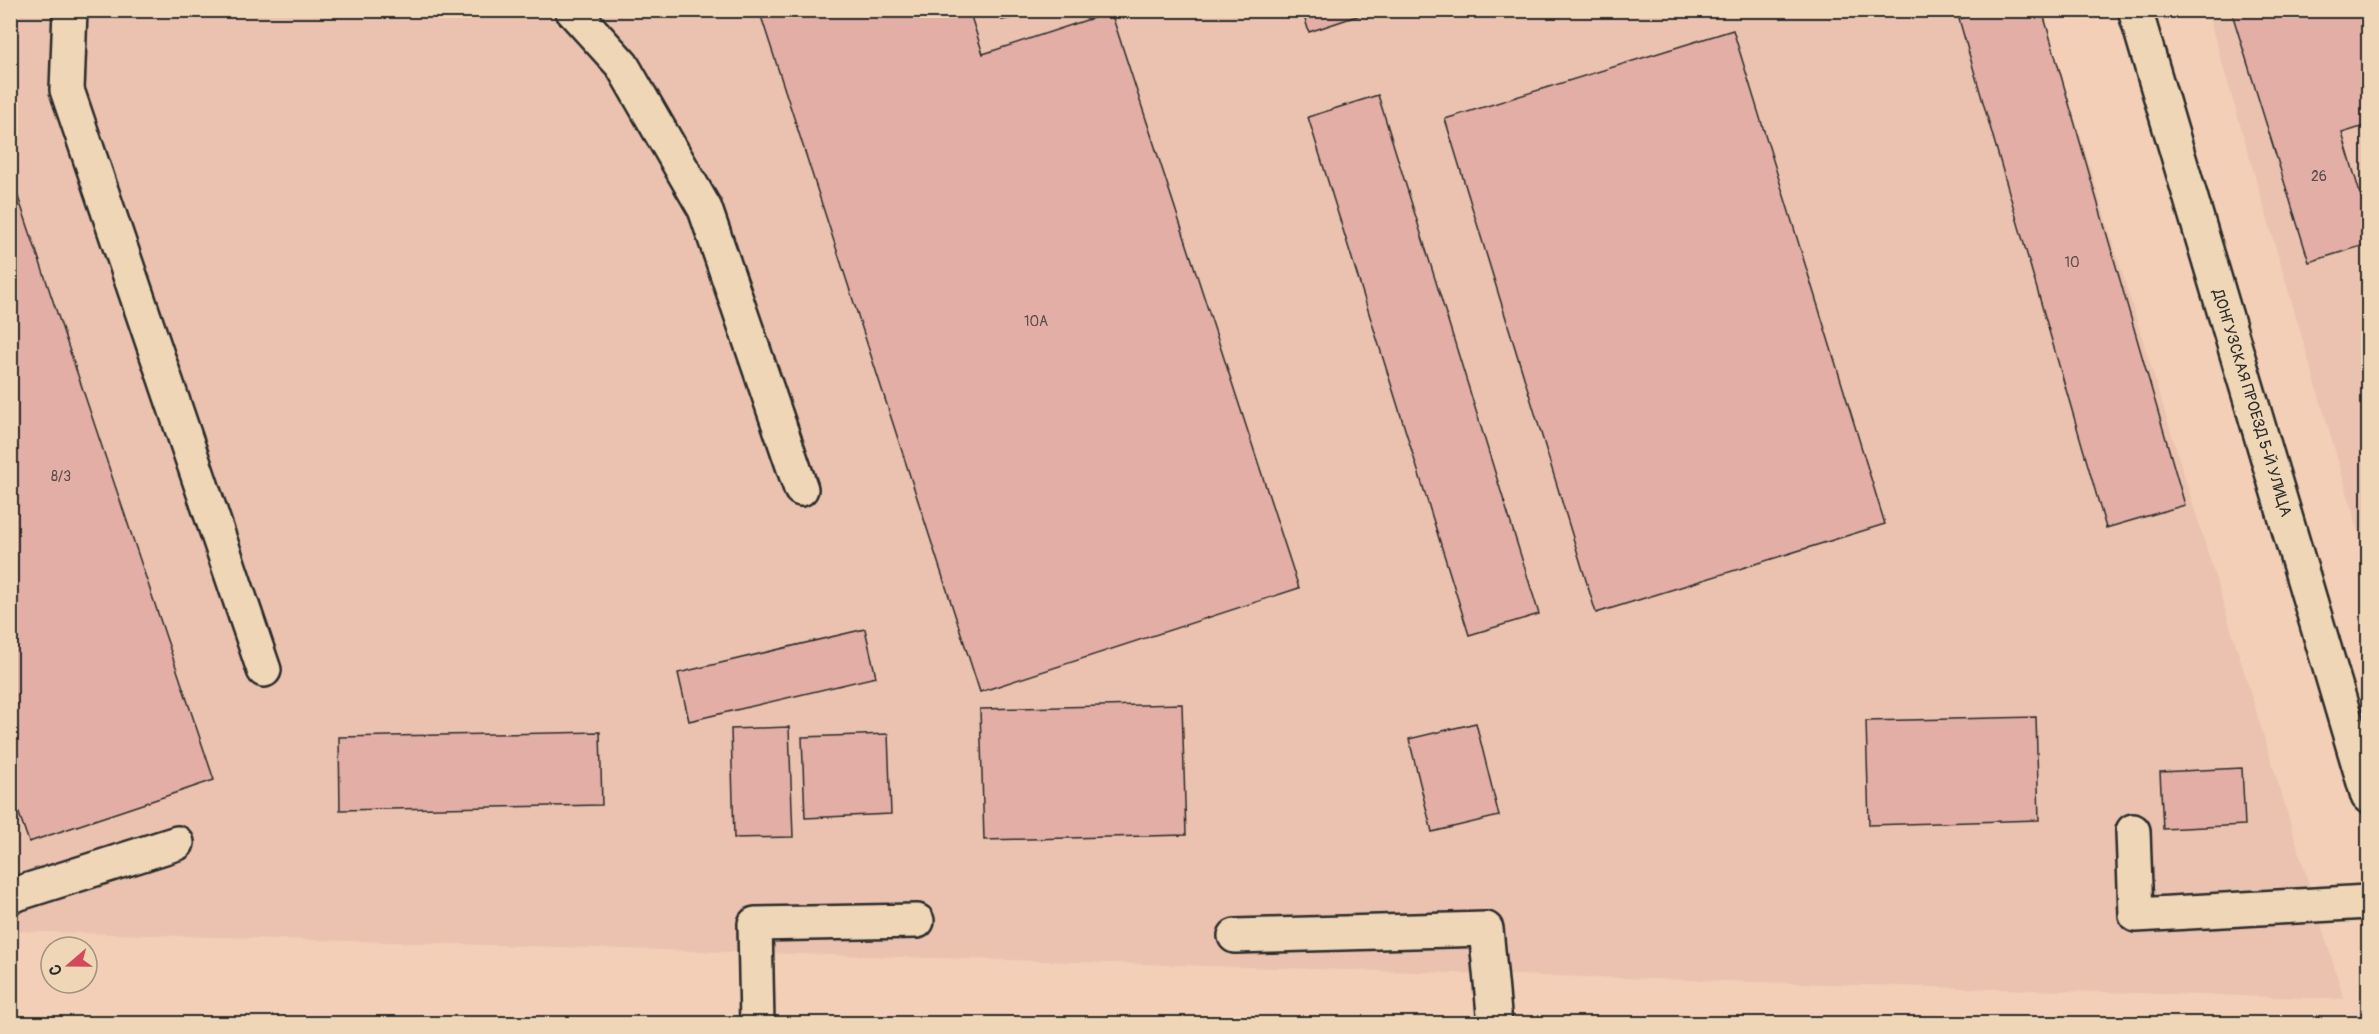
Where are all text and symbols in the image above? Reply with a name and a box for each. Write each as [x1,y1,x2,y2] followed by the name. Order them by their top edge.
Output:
[2311,168,2327,185] house number: 26
[2064,254,2080,271] house number: 10
[2208,286,2296,519] street label: ДОНГУЗСКАЯ ПРОЕЗД 5-Й УЛИЦА
[1024,313,1048,330] house number: 10А
[51,468,71,485] house number: 8/3
[39,935,99,995] north arrow
[45,962,67,978] text: С

